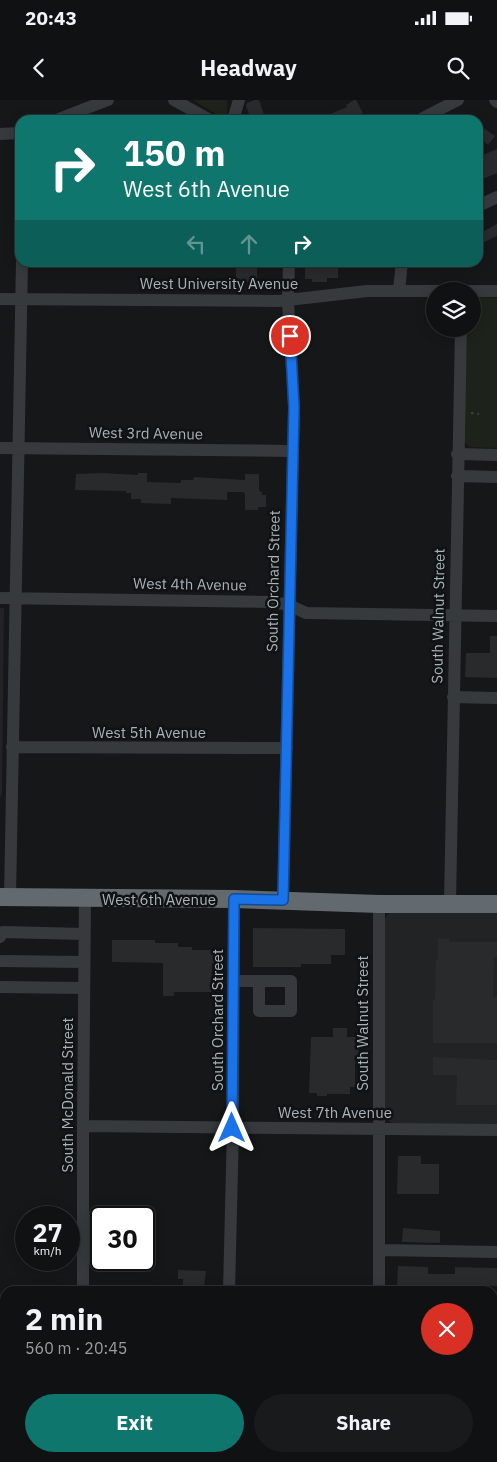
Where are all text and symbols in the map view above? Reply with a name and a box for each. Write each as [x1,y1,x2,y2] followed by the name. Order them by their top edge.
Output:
[25,6,77,30] text: 20:43
[200,53,297,82] text: Headway
[25,54,53,82] icon: back
[444,54,472,82] icon: search
[123,130,226,176] text: 150 m
[40,135,105,200] icon: right
[123,174,290,203] text: West 6th Avenue
[182,230,210,258] icon: left
[235,230,263,258] icon: ahead
[288,230,316,258] icon: right
[140,274,298,293] street label: West University Avenue
[426,282,481,337] map controls
[426,282,481,337] button: layers
[269,315,311,357] pin
[276,322,304,350] icon: arrive
[89,423,203,443] street label: West 3rd Avenue
[262,510,284,652] street label: South Orchard Street
[427,548,449,684] street label: South Walnut Street
[133,574,247,594] street label: West 4th Avenue
[92,723,206,742] street label: West 5th Avenue
[102,890,216,909] street label: West 6th Avenue
[208,949,227,1091] street label: South Orchard Street
[353,955,372,1091] street label: South Walnut Street
[58,1017,77,1173] street label: South McDonald Street
[205,1101,257,1153] position arrow
[278,1103,392,1122] street label: West 7th Avenue
[90,1206,155,1271] speed limit sign: 30
[32,1216,63,1249] text: 27
[33,1243,62,1258] text: km/h
[25,1299,103,1338] text: 2 min
[421,1303,473,1355] button: close
[25,1338,127,1358] text: 560 m · 20:45
[25,1394,244,1452] button: Exit
[254,1394,473,1452] button: Share

